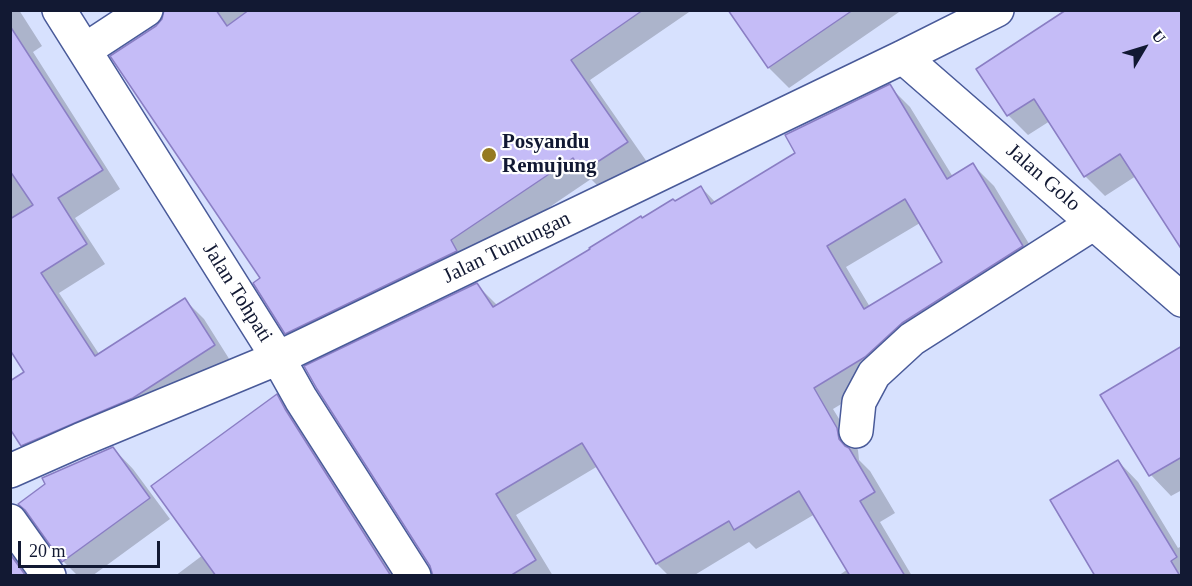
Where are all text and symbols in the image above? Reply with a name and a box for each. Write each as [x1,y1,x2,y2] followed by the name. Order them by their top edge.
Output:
[1114,18,1174,78] north arrow
[1148,27,1169,46] text: U
[502,130,597,180] place label: Posyandu Remujung
[1001,139,1085,217] street label: Jalan Golo
[480,146,498,164] marker: Posyandu Remujung
[439,206,575,290] street label: Jalan Tuntungan
[197,239,277,347] street label: Jalan Tohpati
[21,529,164,567] scale bar
[29,541,66,561] text: 20 m

